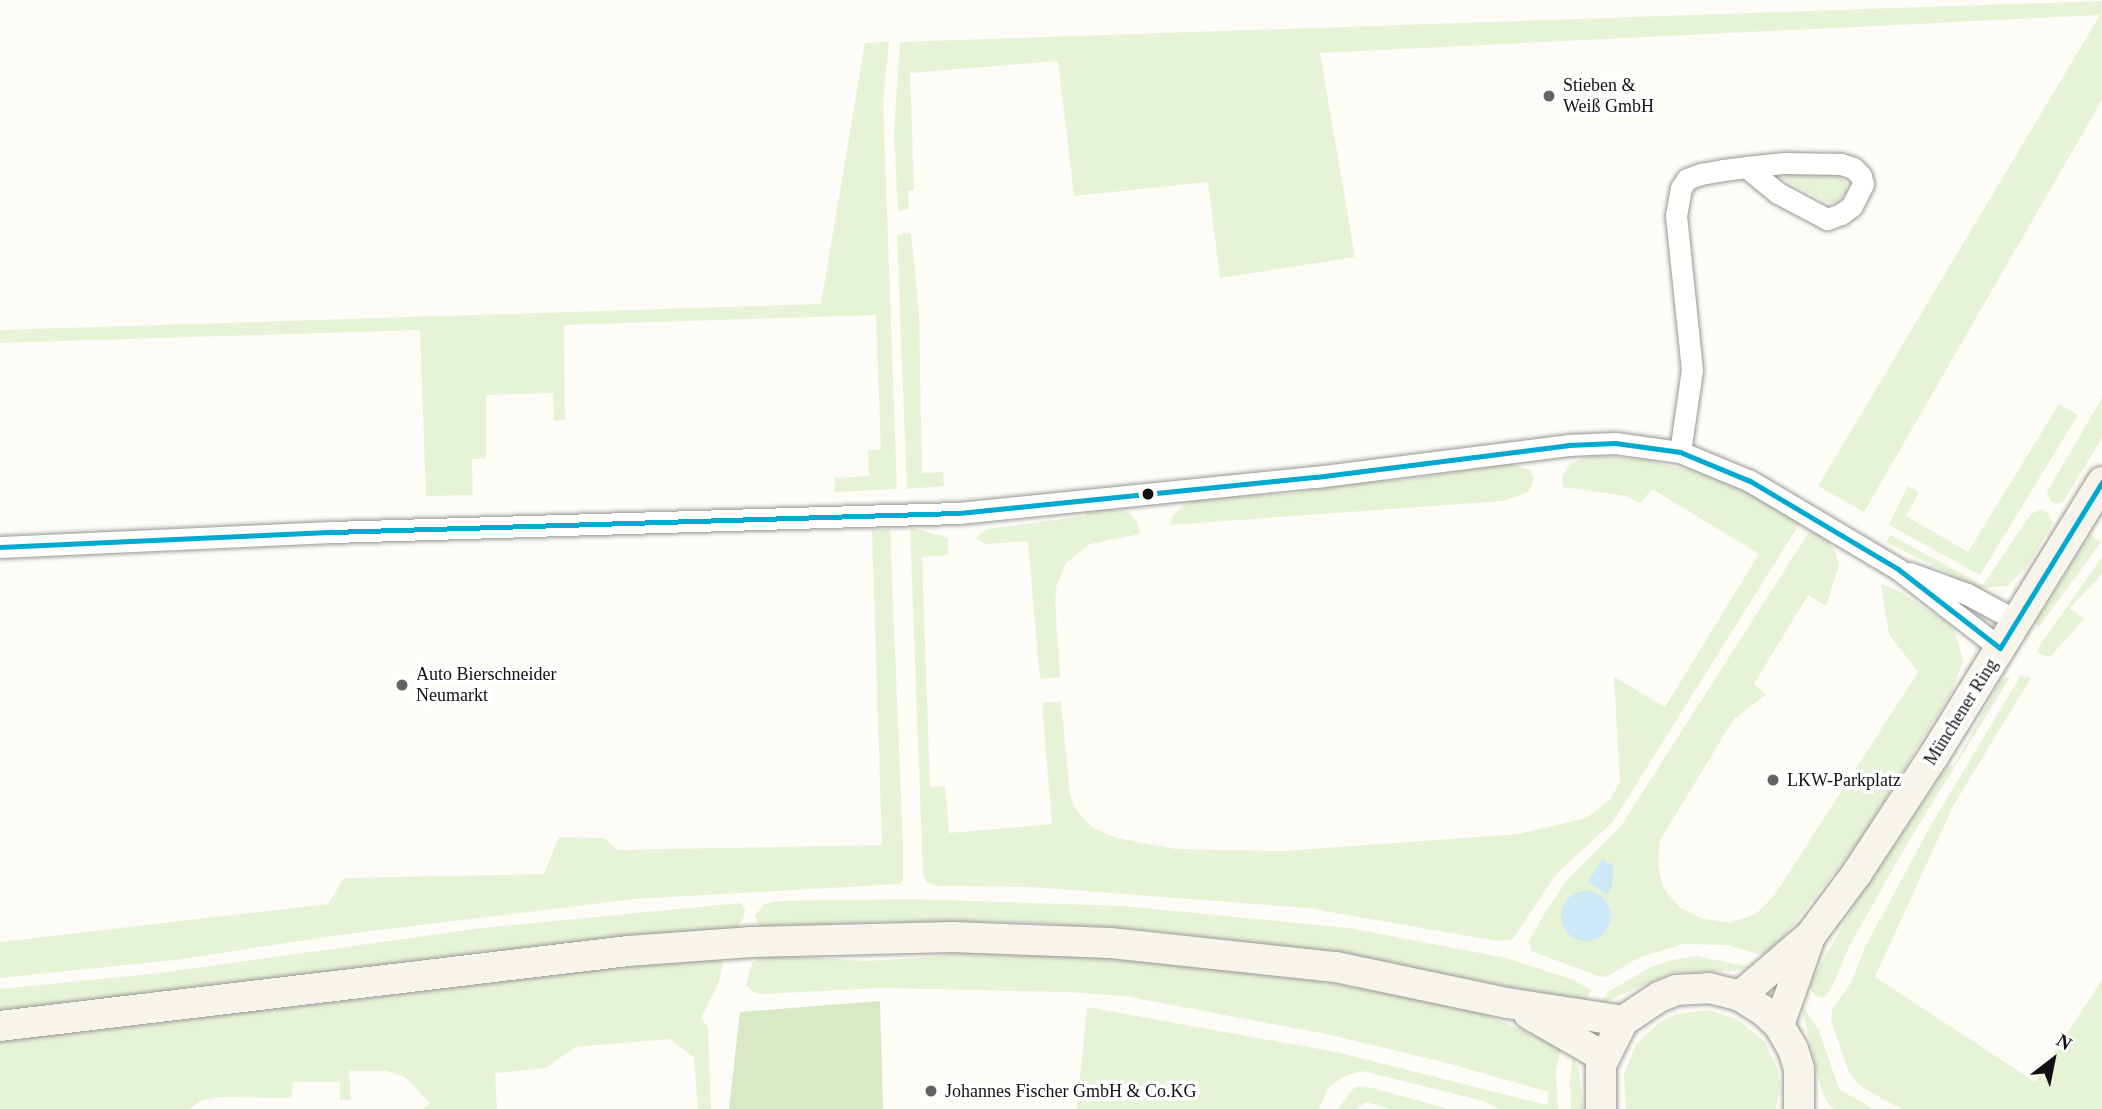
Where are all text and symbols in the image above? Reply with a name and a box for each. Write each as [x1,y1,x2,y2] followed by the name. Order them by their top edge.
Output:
[1563,75,1654,118] place label: Stieben & Weiß GmbH
[1541,88,1557,104] marker: Stieben & Weiß GmbH
[1141,487,1155,501] unlabelled marker
[1920,655,2002,769] street label: Münchener Ring
[416,664,556,706] place label: Auto Bierschneider Neumarkt
[394,677,410,693] marker: Auto Bierschneider Neumarkt
[1787,769,1901,791] place label: LKW-Parkplatz
[1765,772,1781,788] marker: LKW-Parkplatz
[2018,1025,2088,1095] north arrow
[2053,1029,2076,1054] text: N
[945,1080,1196,1102] place label: Johannes Fischer GmbH & Co.KG
[923,1083,939,1099] marker: Johannes Fischer GmbH & Co.KG

